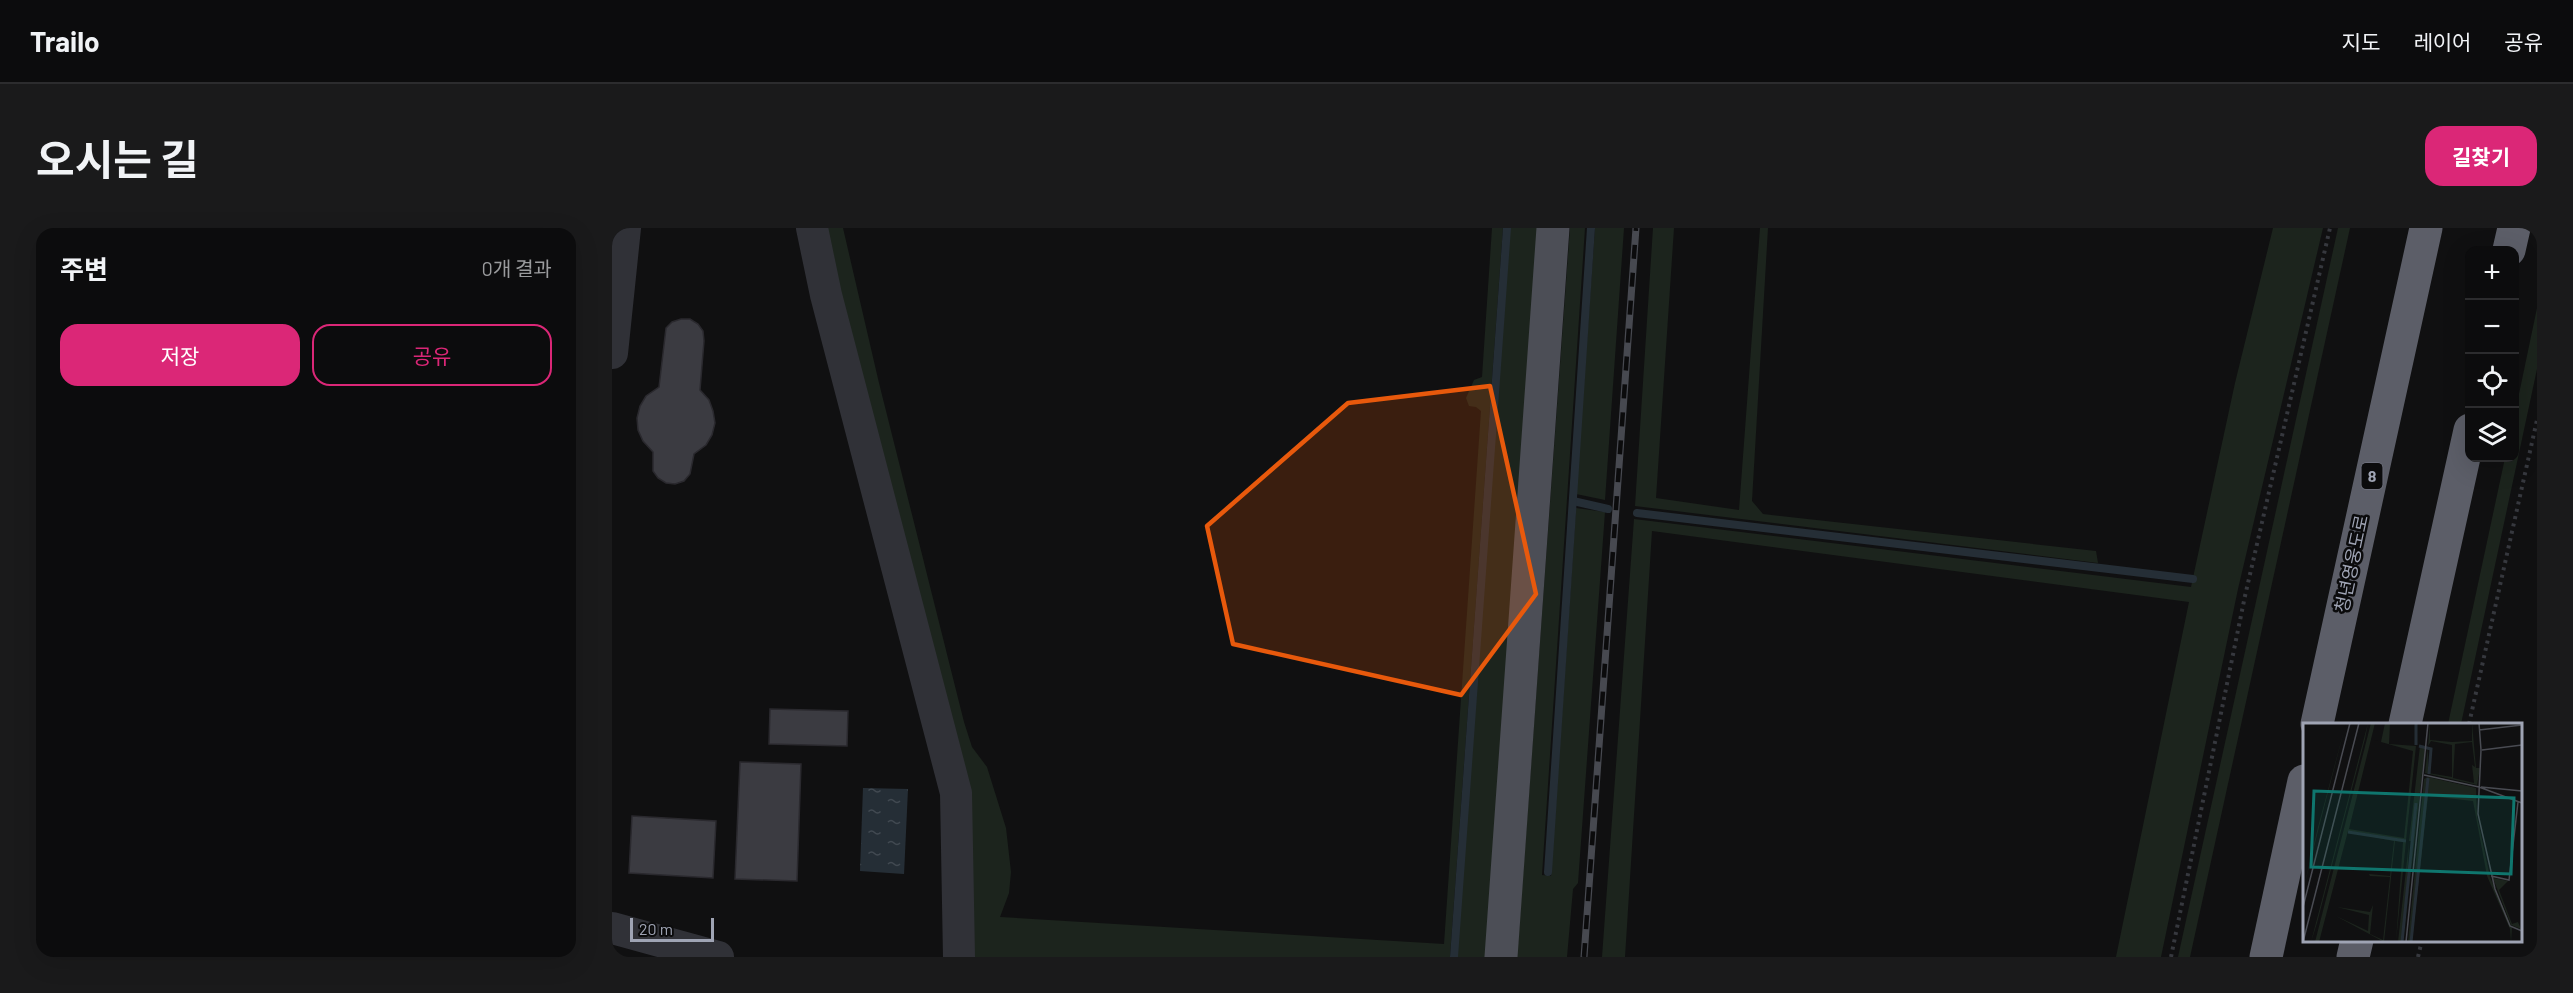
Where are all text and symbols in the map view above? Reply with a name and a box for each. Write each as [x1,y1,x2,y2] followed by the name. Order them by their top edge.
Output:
[30,24,100,58] text: Trailo
[2342,29,2380,54] text: 지도
[2413,29,2471,54] text: 레이어
[2504,29,2543,54] text: 공유
[2425,126,2537,186] button: 길찾기
[36,133,199,183] text: 오시는 길
[2465,246,2519,462] map controls
[2465,246,2519,300] button: +
[60,253,108,284] text: 주변
[482,256,552,280] text: 0개 결과
[2465,300,2519,354] button: −
[60,324,300,386] button: 저장
[312,324,552,386] button: 공유
[2465,354,2519,408] button: locate
[2465,408,2519,462] button: layers
[2362,463,2382,489] road number: 8
[2330,513,2372,615] street label: 청년영웅도로
[2303,723,2522,942] inset map
[630,915,714,942] scale bar
[639,919,673,938] text: 20 m

